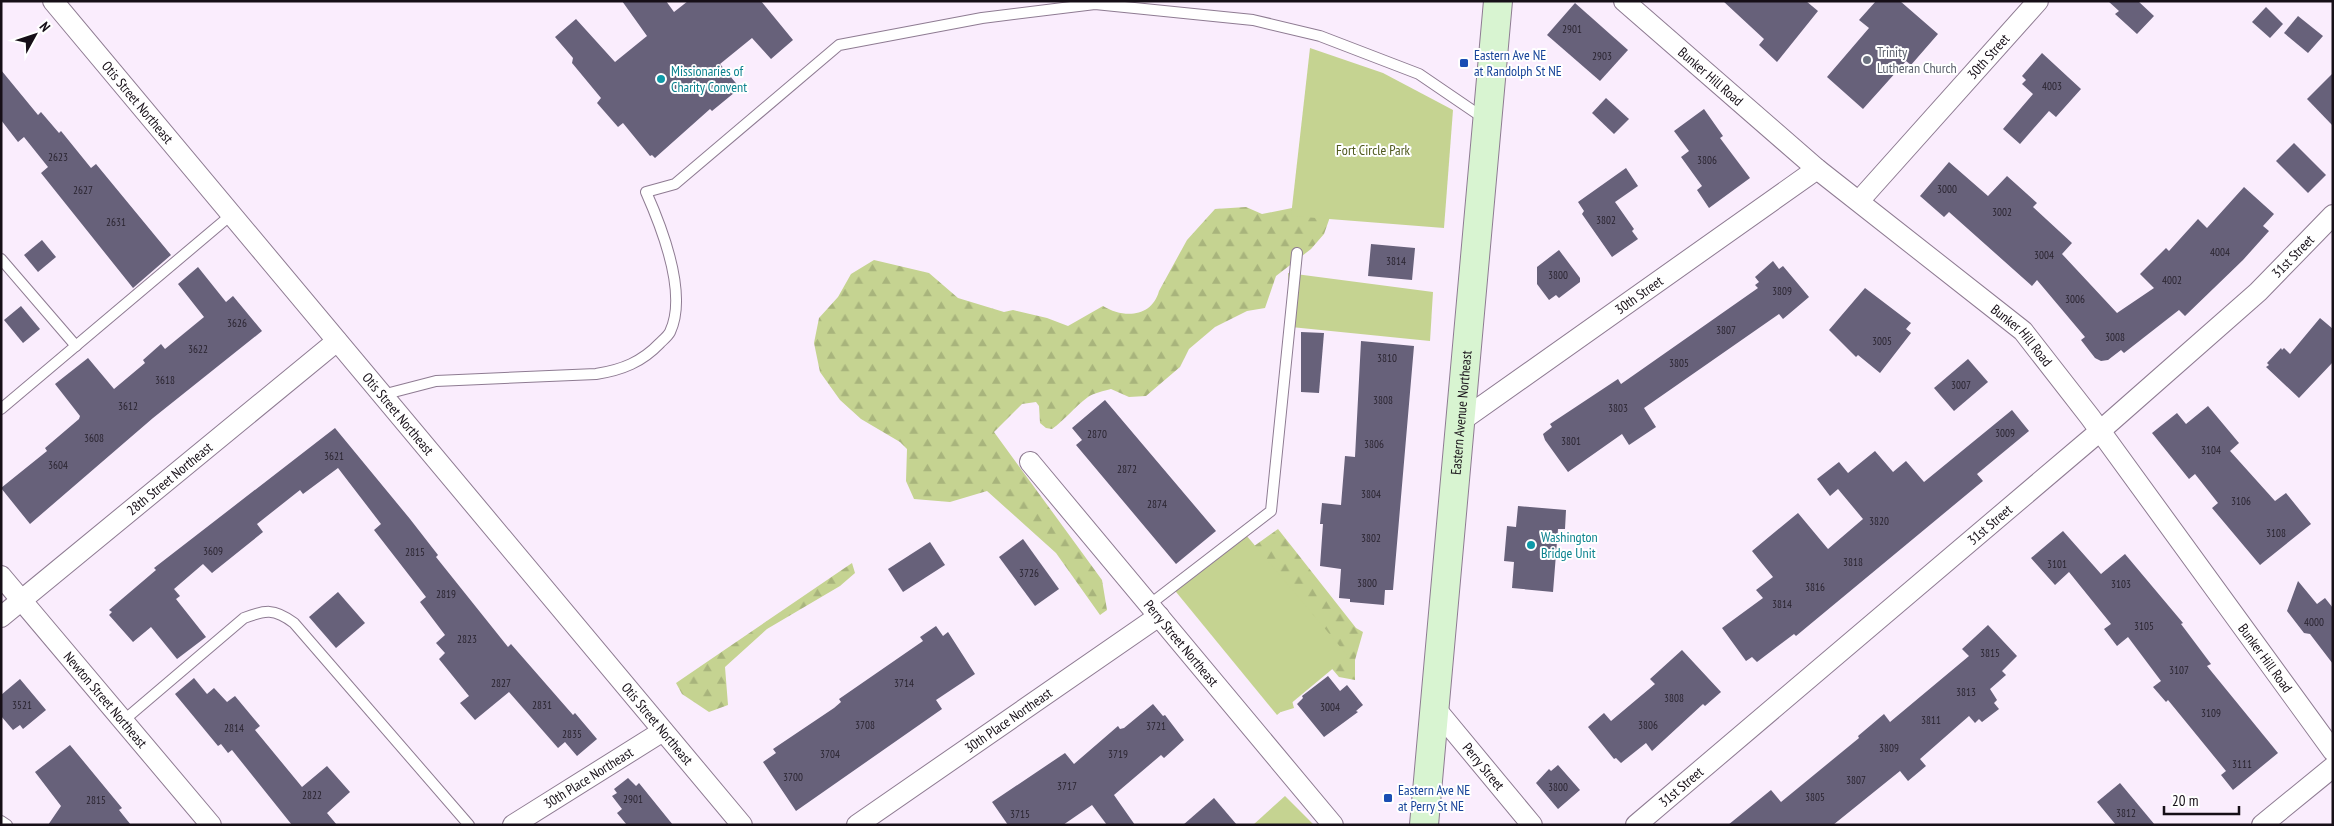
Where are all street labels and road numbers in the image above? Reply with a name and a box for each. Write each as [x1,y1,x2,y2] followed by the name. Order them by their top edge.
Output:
[1963,30,2013,83] street label: 30th Street
[1674,43,1747,110] street label: Bunker Hill Road
[98,57,177,147] street label: Otis Street Northeast
[2268,231,2318,282] street label: 31st Street
[1611,272,1667,318] street label: 30th Street
[1987,300,2056,370] street label: Bunker Hill Road
[1446,350,1476,476] street label: Eastern Avenue Northeast
[358,369,438,459] street label: Otis Street Northeast
[123,438,216,519] street label: 28th Street Northeast
[1964,500,2016,549] street label: 31st Street
[1140,596,1223,690] street label: Perry Street Northeast
[2234,620,2296,696] street label: Bunker Hill Road
[60,648,151,752] street label: Newton Street Northeast
[618,679,697,769] street label: Otis Street Northeast
[961,684,1056,757] street label: 30th Place Northeast
[1459,739,1508,794] street label: Perry Street
[540,743,637,812] street label: 30th Place Northeast
[1655,763,1707,811] street label: 31st Street

